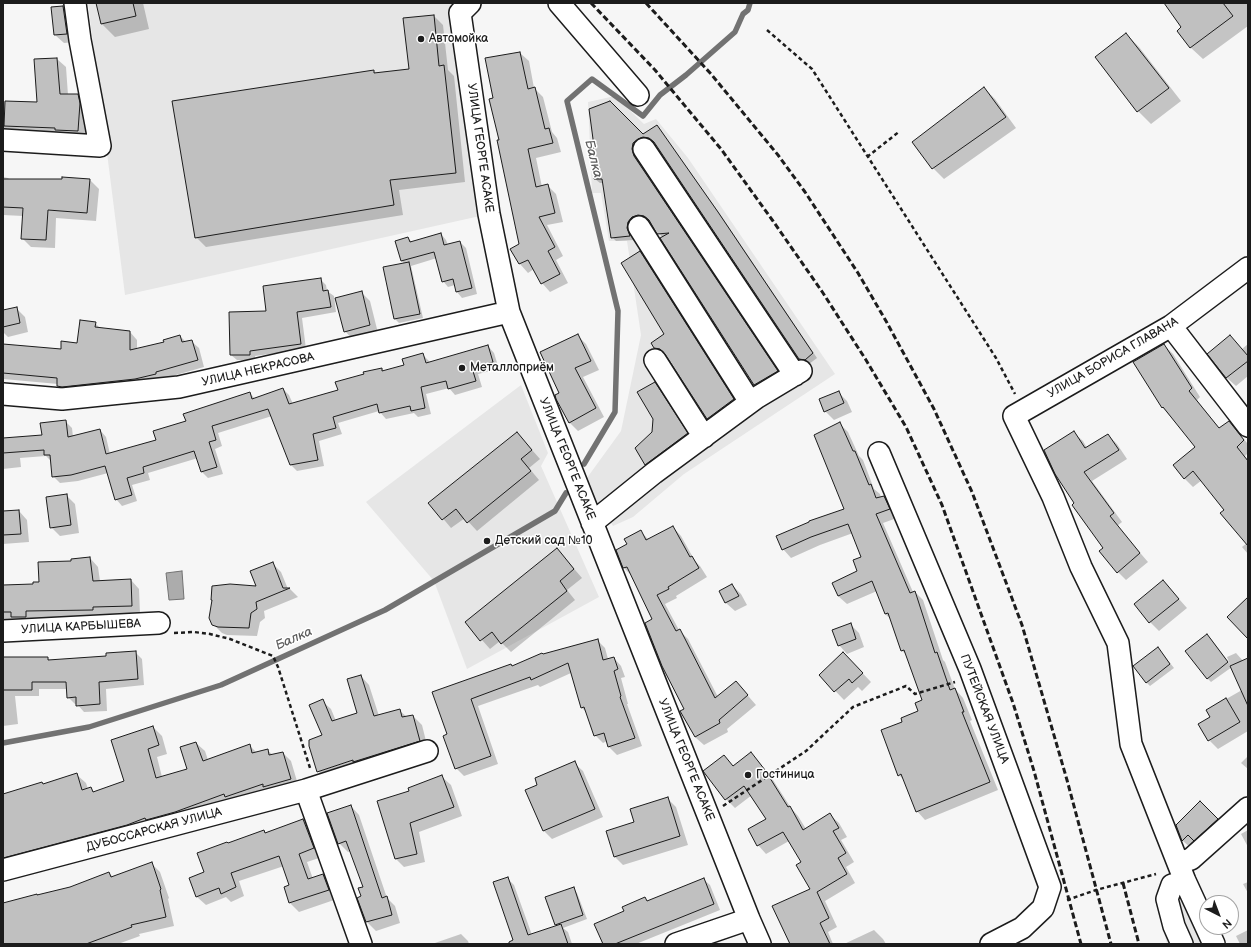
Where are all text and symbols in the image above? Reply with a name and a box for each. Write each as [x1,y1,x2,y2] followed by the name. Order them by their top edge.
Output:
[429,32,488,46] place label: Автомойка
[416,34,426,44] marker: Автомойка
[464,82,496,214] street label: УЛИЦА ГЕОРГЕ АСАКЕ
[581,138,605,180] water label: Балка
[1045,315,1181,401] street label: УЛИЦА БОРИСА ГЛАВАНА
[200,350,316,390] street label: УЛИЦА НЕКРАСОВА
[470,361,554,375] place label: Металлоприём
[457,363,467,373] marker: Металлоприём
[536,396,598,522] street label: УЛИЦА ГЕОРГЕ АСАКЕ
[495,534,593,548] place label: Детский сад №10
[482,536,492,546] marker: Детский сад №10
[21,617,141,637] street label: УЛИЦА КАРБЫШЕВА
[273,624,315,654] water label: Балка
[956,652,1012,766] street label: ПУТЕЙСКАЯ УЛИЦА
[655,697,717,823] street label: УЛИЦА ГЕОРГЕ АСАКЕ
[756,768,815,782] place label: Гостиница
[743,770,753,780] marker: Гостиница
[85,805,223,855] street label: ДУБОССАРСКАЯ УЛИЦА
[1199,895,1239,935] north arrow
[1219,916,1234,931] text: N

